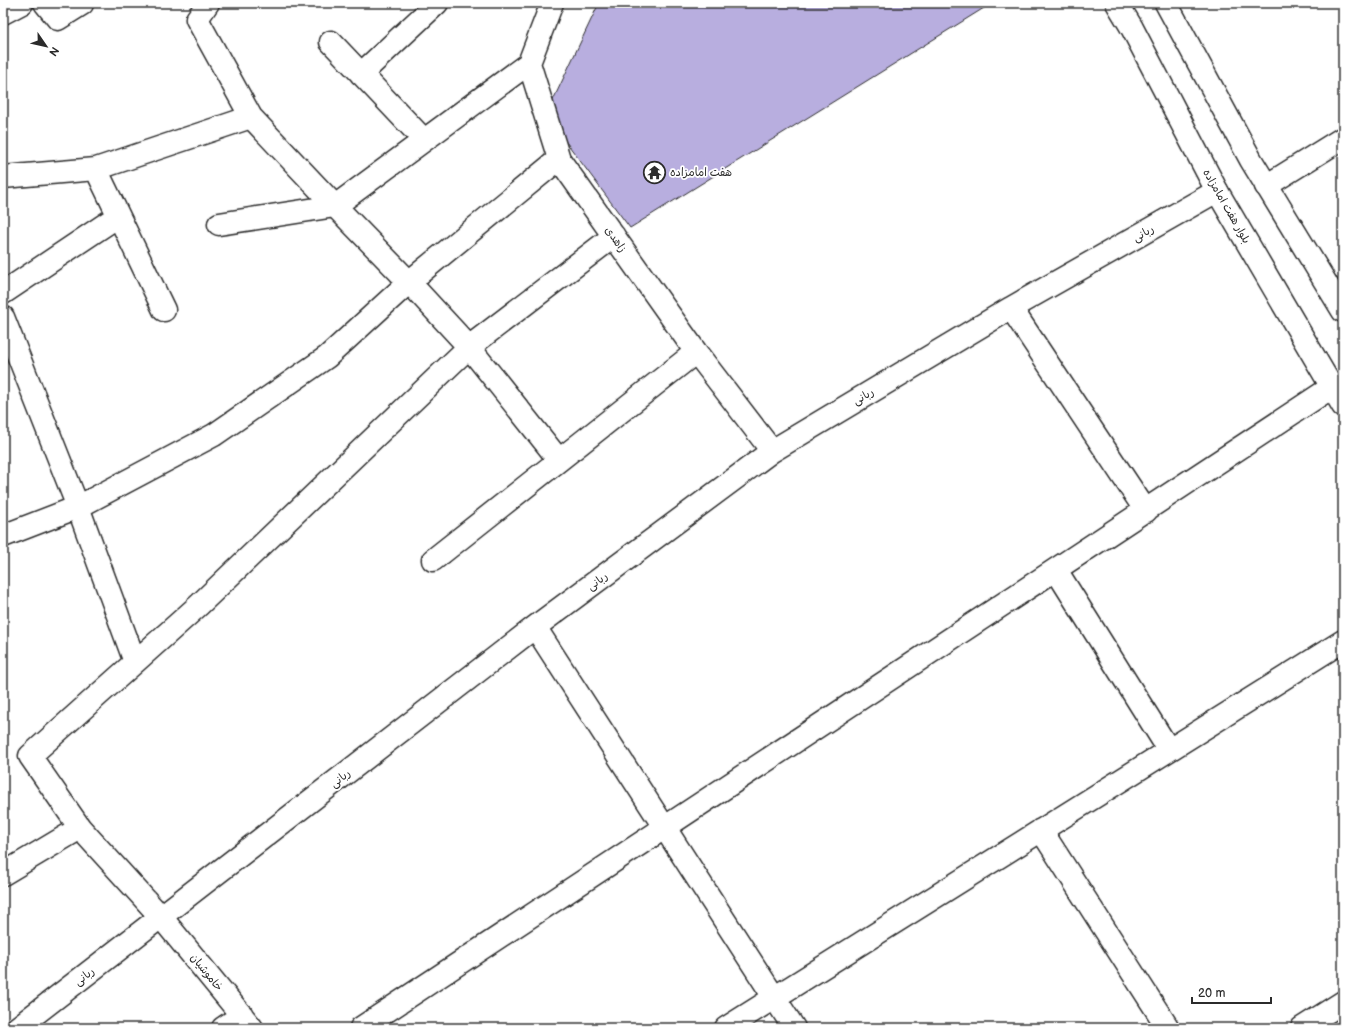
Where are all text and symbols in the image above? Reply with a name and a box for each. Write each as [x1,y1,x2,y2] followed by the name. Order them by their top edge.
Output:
[26,26,66,66] north arrow
[46,44,62,58] text: N
[641,159,667,185] temple icon: هفت امامزاده
[670,166,732,179] place label: هفت امامزاده
[1199,167,1253,246] street label: بلوار هفت امامزاده
[1130,222,1157,245] street label: ربانی
[602,224,629,255] street label: زاهدی
[850,385,877,409] street label: ربانی
[585,570,611,594] street label: ربانی
[328,766,354,791] street label: ربانی
[187,951,225,994] street label: خاموشیان
[72,964,98,989] street label: ربانی
[1192,979,1271,1005] scale bar
[1198,986,1225,1001] text: 20 m

